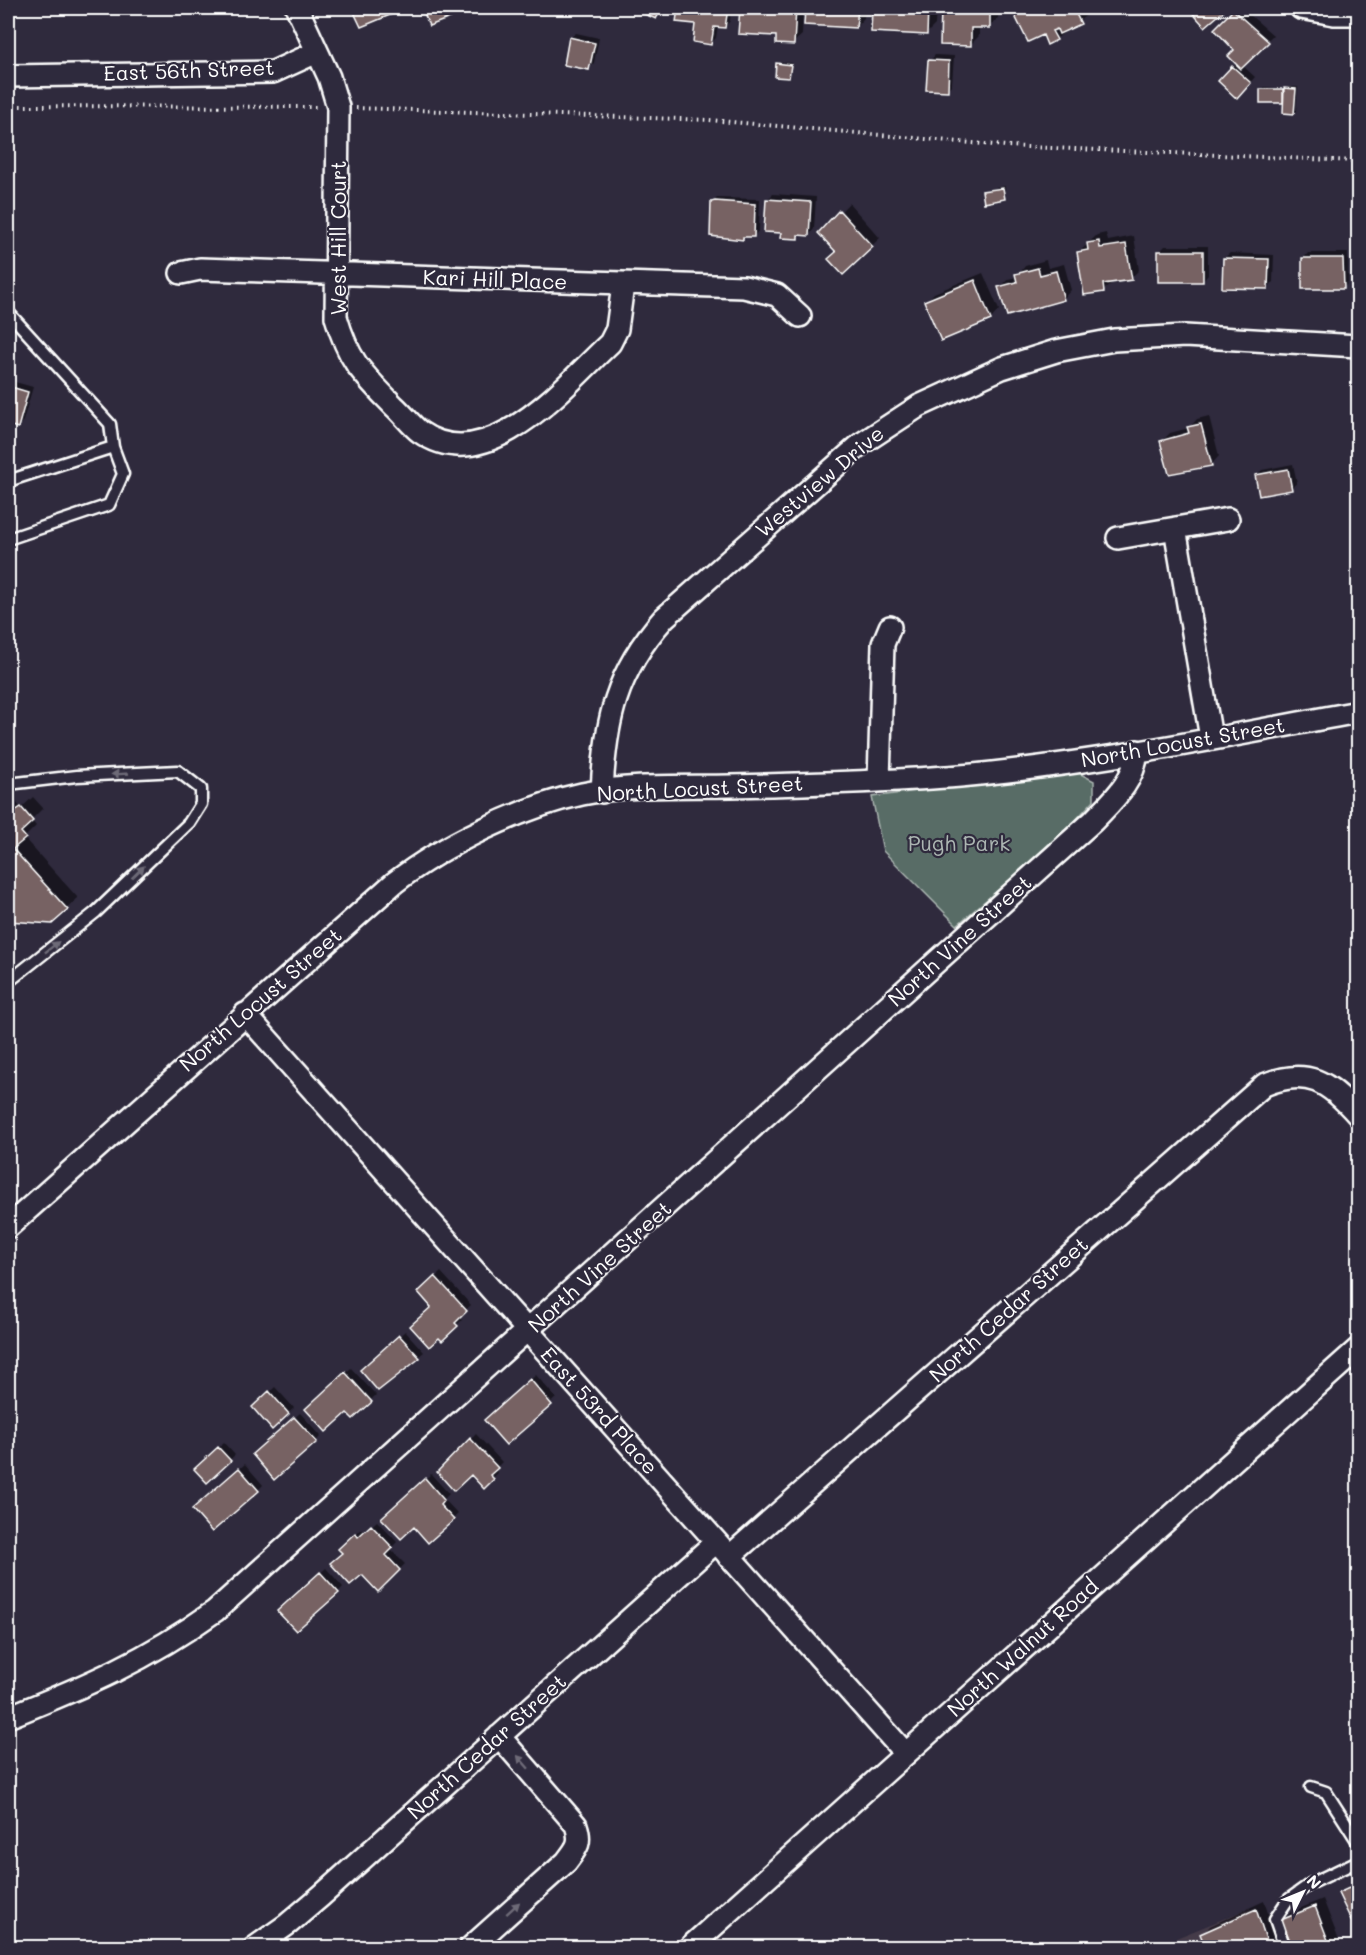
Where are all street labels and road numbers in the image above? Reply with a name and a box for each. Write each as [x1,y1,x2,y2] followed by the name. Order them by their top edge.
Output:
[103,53,275,86] street label: East 56th Street
[324,161,351,315] street label: West Hill Court
[422,262,568,295] street label: Kari Hill Place
[749,419,889,543] street label: Westview Drive
[1079,710,1287,773] street label: North Locust Street
[596,769,804,806] street label: North Locust Street
[881,868,1037,1012] street label: North Vine Street
[173,921,347,1077] street label: North Locust Street
[521,1194,677,1338] street label: North Vine Street
[923,1230,1093,1387] street label: North Cedar Street
[536,1340,665,1480] street label: East 53rd Place
[941,1572,1103,1722] street label: North Walnut Road
[401,1667,571,1824] street label: North Cedar Street

